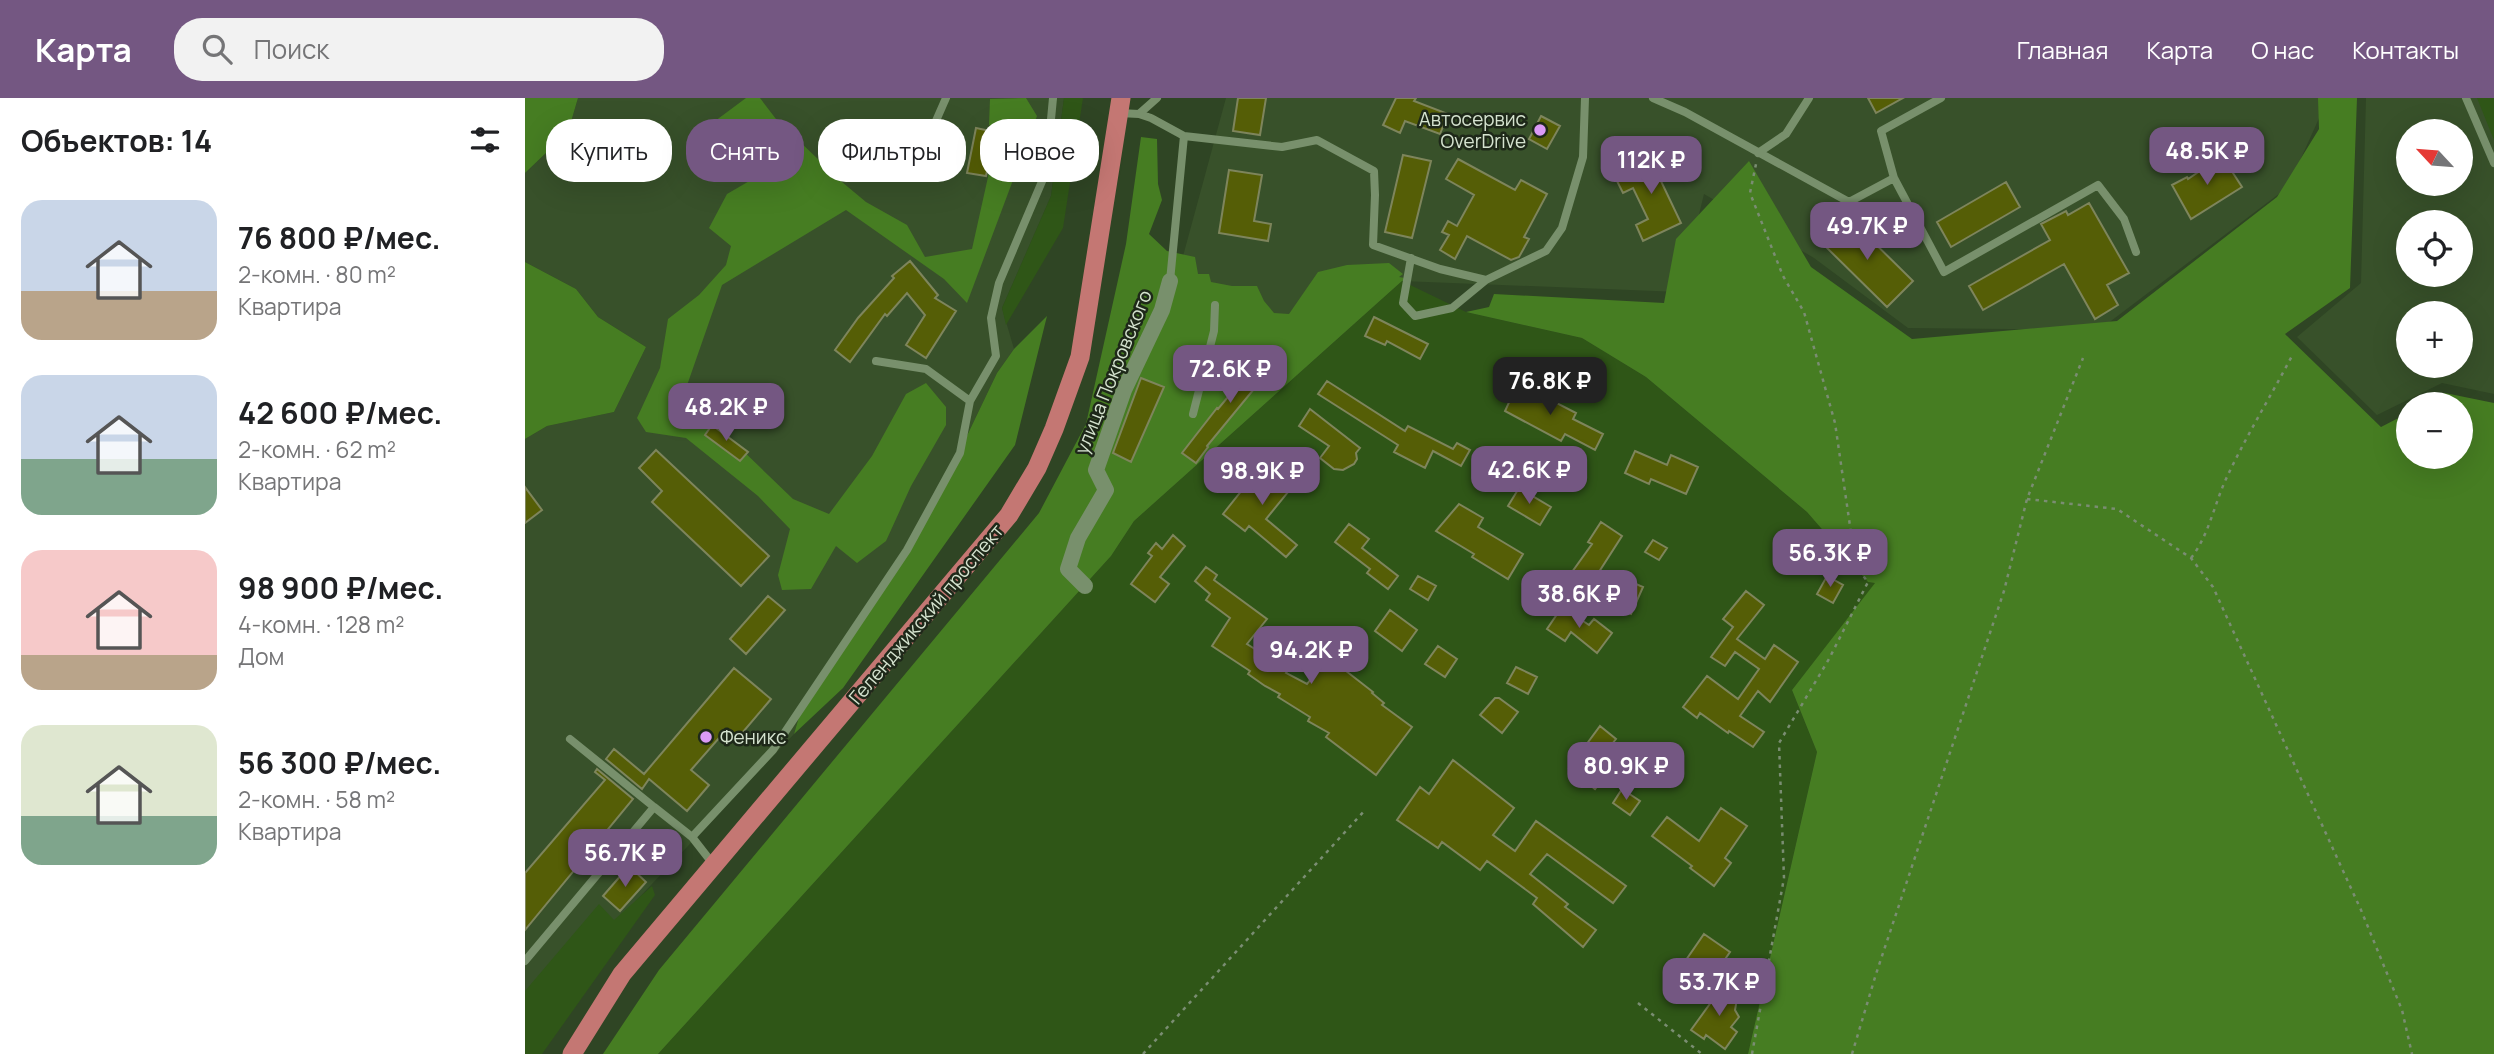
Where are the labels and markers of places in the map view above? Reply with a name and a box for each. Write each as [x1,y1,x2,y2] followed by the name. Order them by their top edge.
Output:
[1419,106,1526,154] place label: Автосервис OverDrive
[1532,122,1548,138] marker: Автосервис OverDrive
[2142,127,2272,187] pin: 48.5K ₽
[1594,136,1708,196] pin: 112K ₽
[1802,202,1932,262] pin: 49.7K ₽
[1165,345,1295,405] pin: 72.6K ₽
[1485,358,1615,417] pin: 76.8K ₽
[661,384,791,443] pin: 48.2K ₽
[1464,446,1594,506] pin: 42.6K ₽
[1197,448,1327,507] pin: 98.9K ₽
[1765,530,1895,589] pin: 56.3K ₽
[1514,570,1644,630] pin: 38.6K ₽
[1246,626,1376,686] pin: 94.2K ₽
[720,724,786,750] place label: Феникс
[698,729,714,745] marker: Феникс
[1561,742,1691,802] pin: 80.9K ₽
[560,830,690,889] pin: 56.7K ₽
[1654,958,1784,1018] pin: 53.7K ₽

